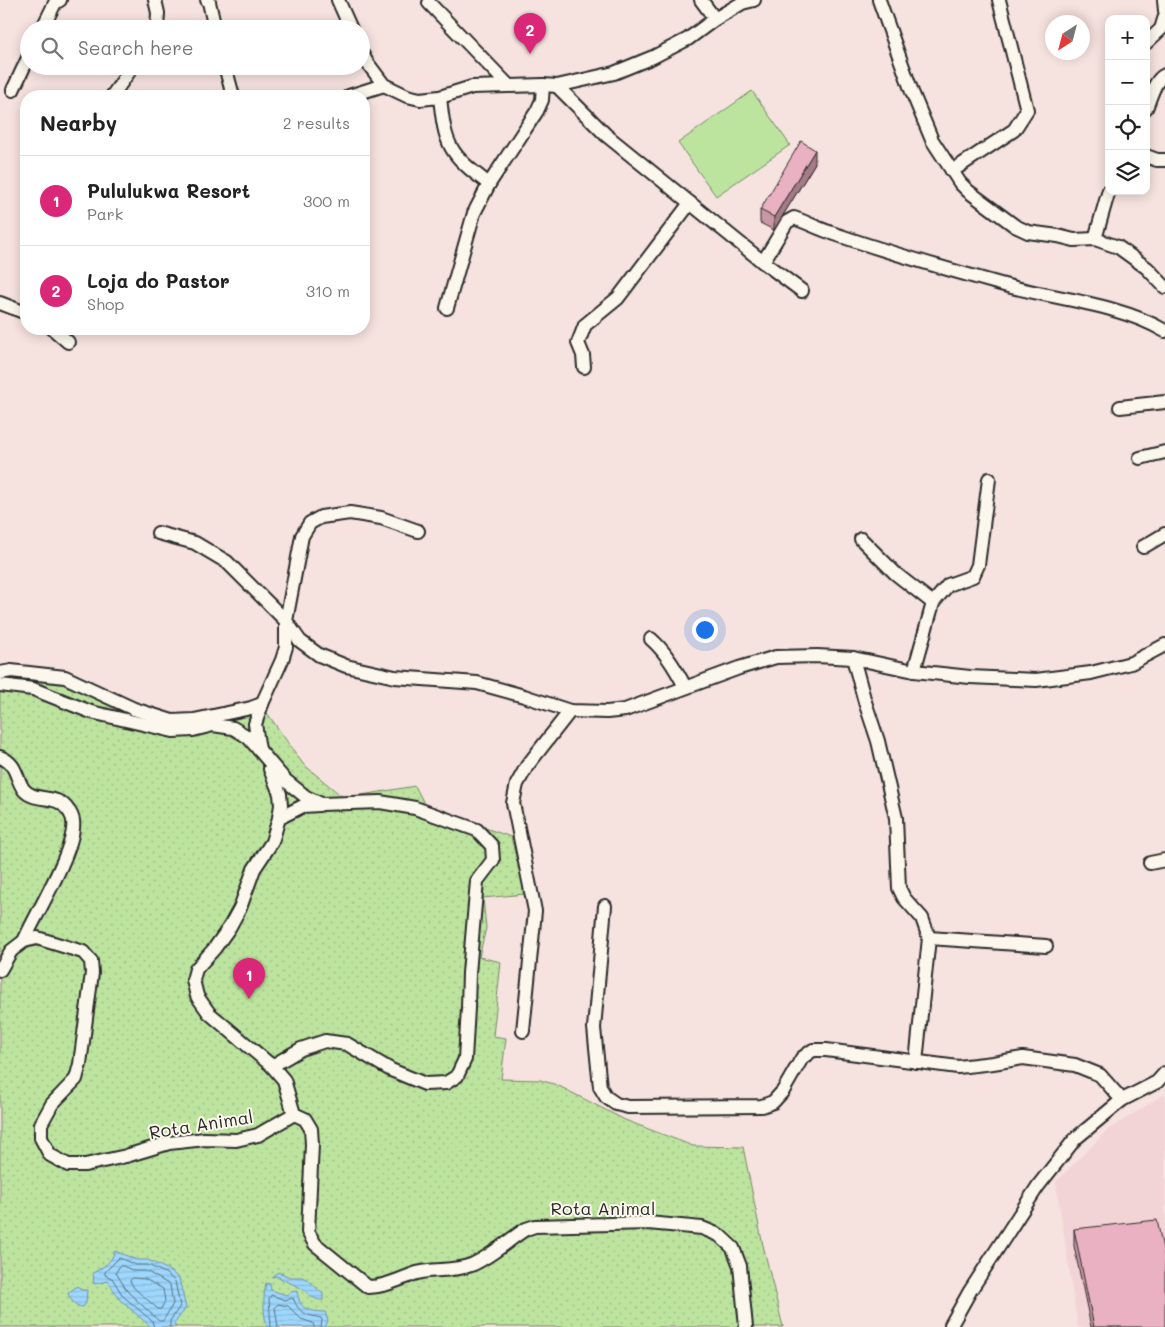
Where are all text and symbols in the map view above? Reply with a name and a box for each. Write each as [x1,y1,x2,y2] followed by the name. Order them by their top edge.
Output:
[514,13,546,54] pin: 2
[1045,15,1090,60] north arrow
[1105,15,1150,195] map controls
[1105,15,1150,60] button: +
[20,20,370,75] search box
[38,34,66,62] icon: search
[78,35,194,60] text: Search here
[1105,60,1150,105] button: −
[1105,105,1150,150] button: locate
[40,109,117,136] text: Nearby
[283,112,350,133] text: 2 results
[1105,150,1150,195] button: layers
[87,178,250,203] text: Pululukwa Resort
[52,190,60,211] text: 1
[303,190,350,211] text: 300 m
[87,203,123,224] text: Park
[87,268,230,293] text: Loja do Pastor
[52,280,60,301] text: 2
[306,280,350,301] text: 310 m
[87,293,124,314] text: Shop
[692,617,718,643] your location
[233,958,265,999] pin: 1
[147,1104,255,1144] street label: Rota Animal
[550,1196,656,1220] street label: Rota Animal

